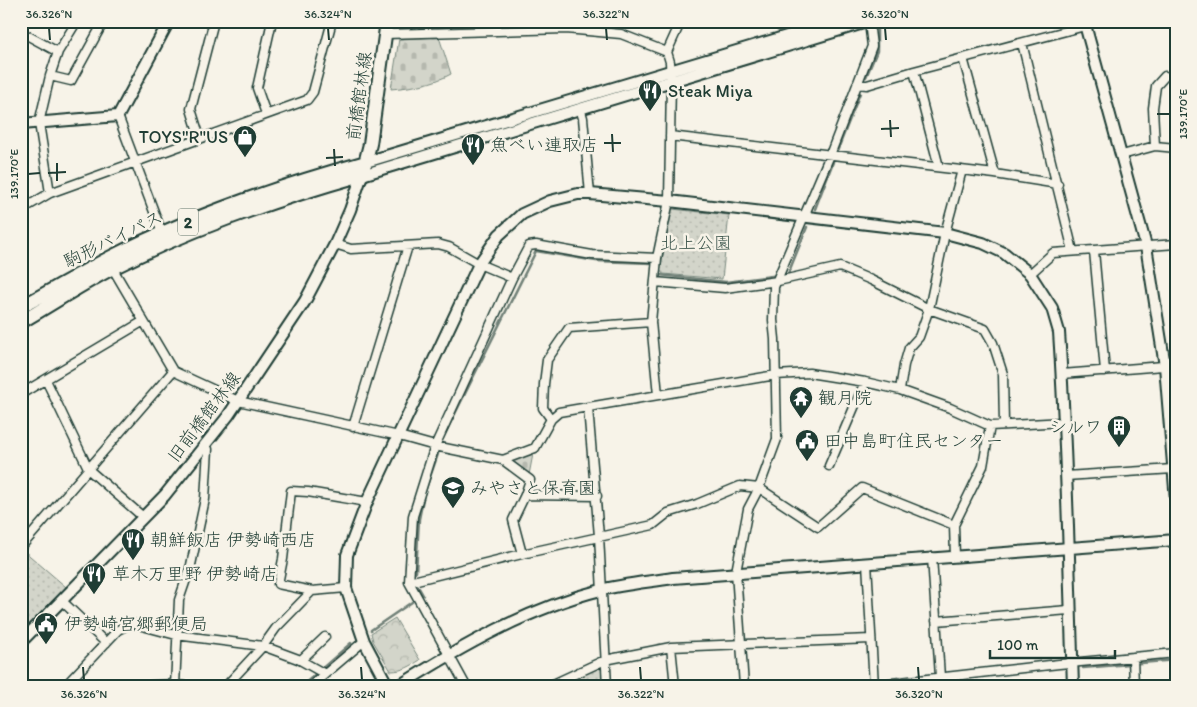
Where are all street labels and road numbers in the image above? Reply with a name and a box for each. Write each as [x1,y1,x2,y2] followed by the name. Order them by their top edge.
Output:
[342,50,376,142] street label: 前橋館林線
[60,206,166,272] street label: 駒形バイパス
[178,208,198,236] road number: 2
[163,367,245,467] street label: 旧前橋館林線

